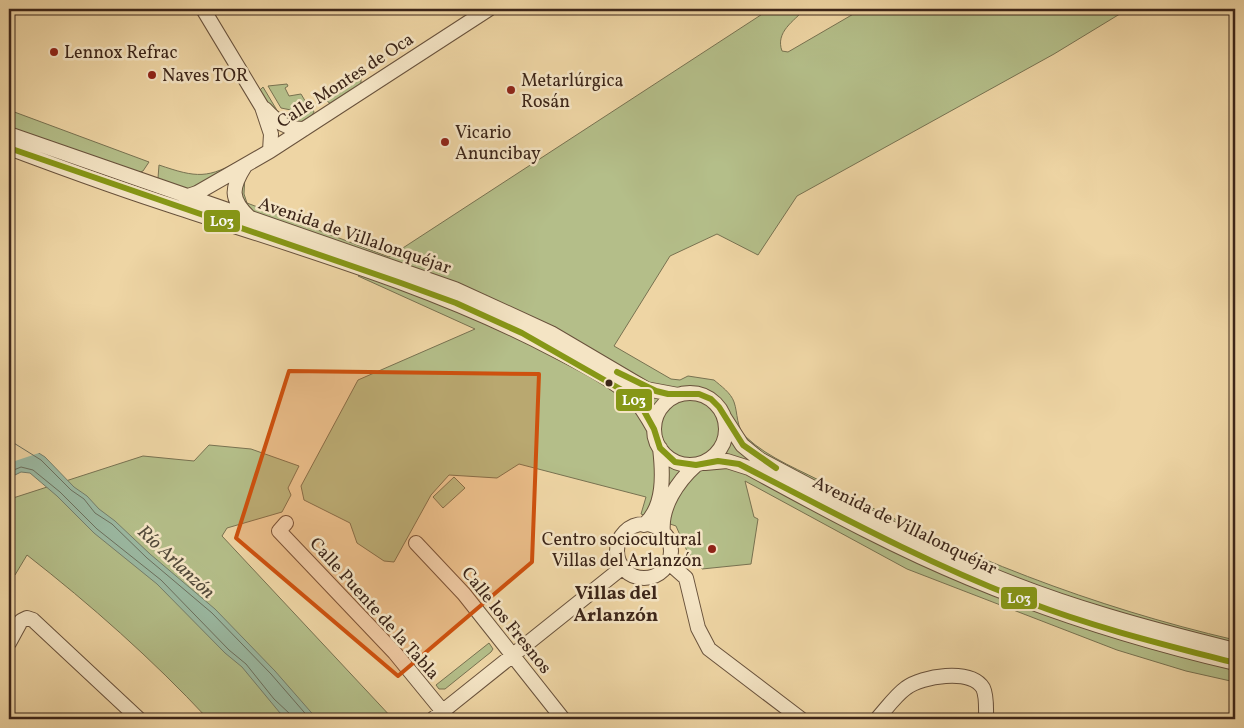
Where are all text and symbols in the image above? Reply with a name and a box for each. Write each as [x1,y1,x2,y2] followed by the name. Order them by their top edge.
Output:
[272,28,419,135] street label: Calle Montes de Oca
[64,41,178,66] place label: Lennox Refrac
[48,46,60,58] marker: Lennox Refrac
[162,64,248,89] place label: Naves TOR
[146,69,158,81] marker: Naves TOR
[521,69,623,115] place label: Metarlúrgica Rosán
[505,84,517,96] marker: Metarlúrgica Rosán
[455,121,541,167] place label: Vicario Anuncibay
[439,136,451,148] marker: Vicario Anuncibay
[255,192,455,281] street label: Avenida de Villalonquéjar
[203,209,241,233] line badge: L03
[210,213,234,232] text: L03
[604,378,614,388] unlabelled marker
[615,388,653,412] line badge: L03
[622,392,646,411] text: L03
[808,471,1001,582] street label: Avenida de Villalonquéjar
[131,520,220,605] water label: Río Arlanzón
[542,528,702,574] place label: Centro sociocultural Villas del Arlanzón
[303,532,445,686] street label: Calle Puente de la Tabla
[706,543,718,555] marker: Centro sociocultural Villas del Arlanzón
[455,562,557,680] street label: Calle los Fresnos
[574,581,658,629] district label: Villas del Arlanzón
[1000,586,1038,610] line badge: L03
[1007,590,1031,609] text: L03

